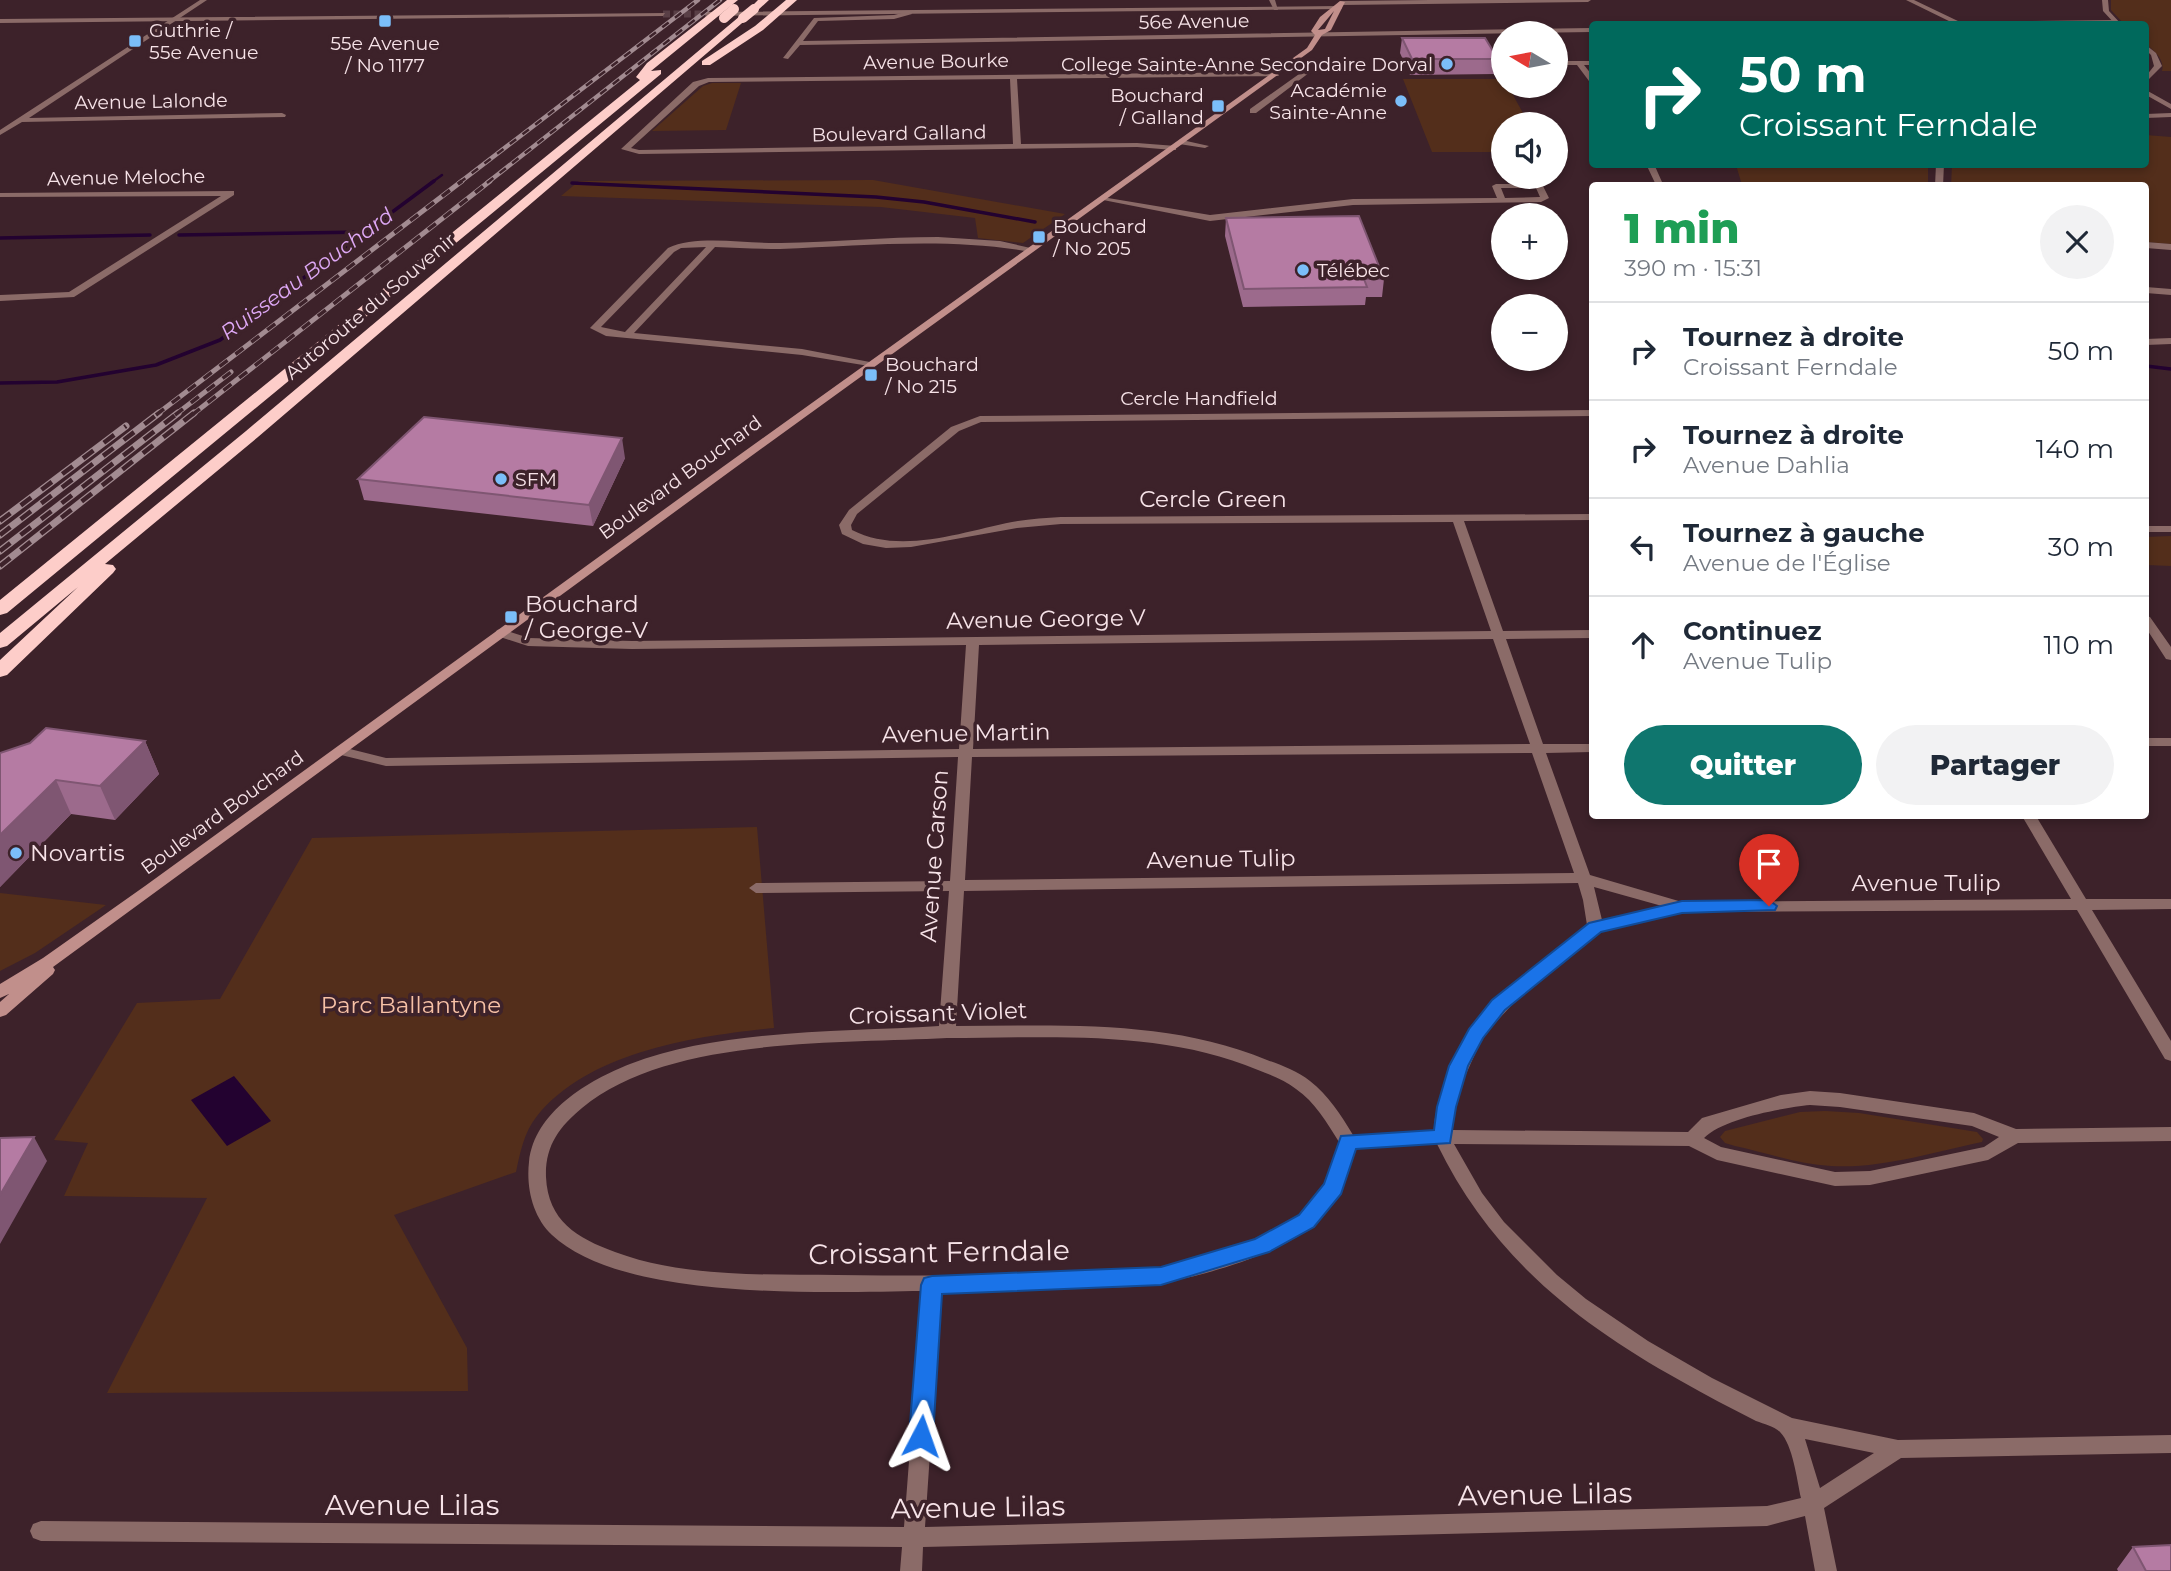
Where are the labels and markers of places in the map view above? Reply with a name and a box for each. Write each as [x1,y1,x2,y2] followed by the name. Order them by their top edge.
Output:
[377,13,393,29] marker: 55e Avenue / No 1177
[149,19,259,64] place label: Guthrie / 55e Avenue
[330,32,440,77] place label: 55e Avenue / No 1177
[127,33,143,49] marker: Guthrie / 55e Avenue
[1061,53,1433,76] place label: College Sainte-Anne Secondaire Dorval
[1439,56,1455,72] marker: College Sainte-Anne Secondaire Dorval
[1269,79,1387,124] place label: Académie Sainte-Anne
[1110,84,1204,129] place label: Bouchard / Galland
[1393,93,1409,109] marker: Académie Sainte-Anne
[1210,98,1226,114] marker: Bouchard / Galland
[1052,215,1147,260] place label: Bouchard / No 205
[1031,229,1047,245] marker: Bouchard / No 205
[1317,259,1390,282] place label: Télébec
[1295,262,1311,278] marker: Télébec
[884,353,979,398] place label: Bouchard / No 215
[863,367,879,383] marker: Bouchard / No 215
[515,468,557,491] place label: SFM
[493,471,509,487] marker: SFM
[524,590,649,644] place label: Bouchard / George-V
[503,609,519,625] marker: Bouchard / George-V
[1739,834,1799,906] pin
[30,839,125,867] place label: Novartis
[8,845,24,861] marker: Novartis

